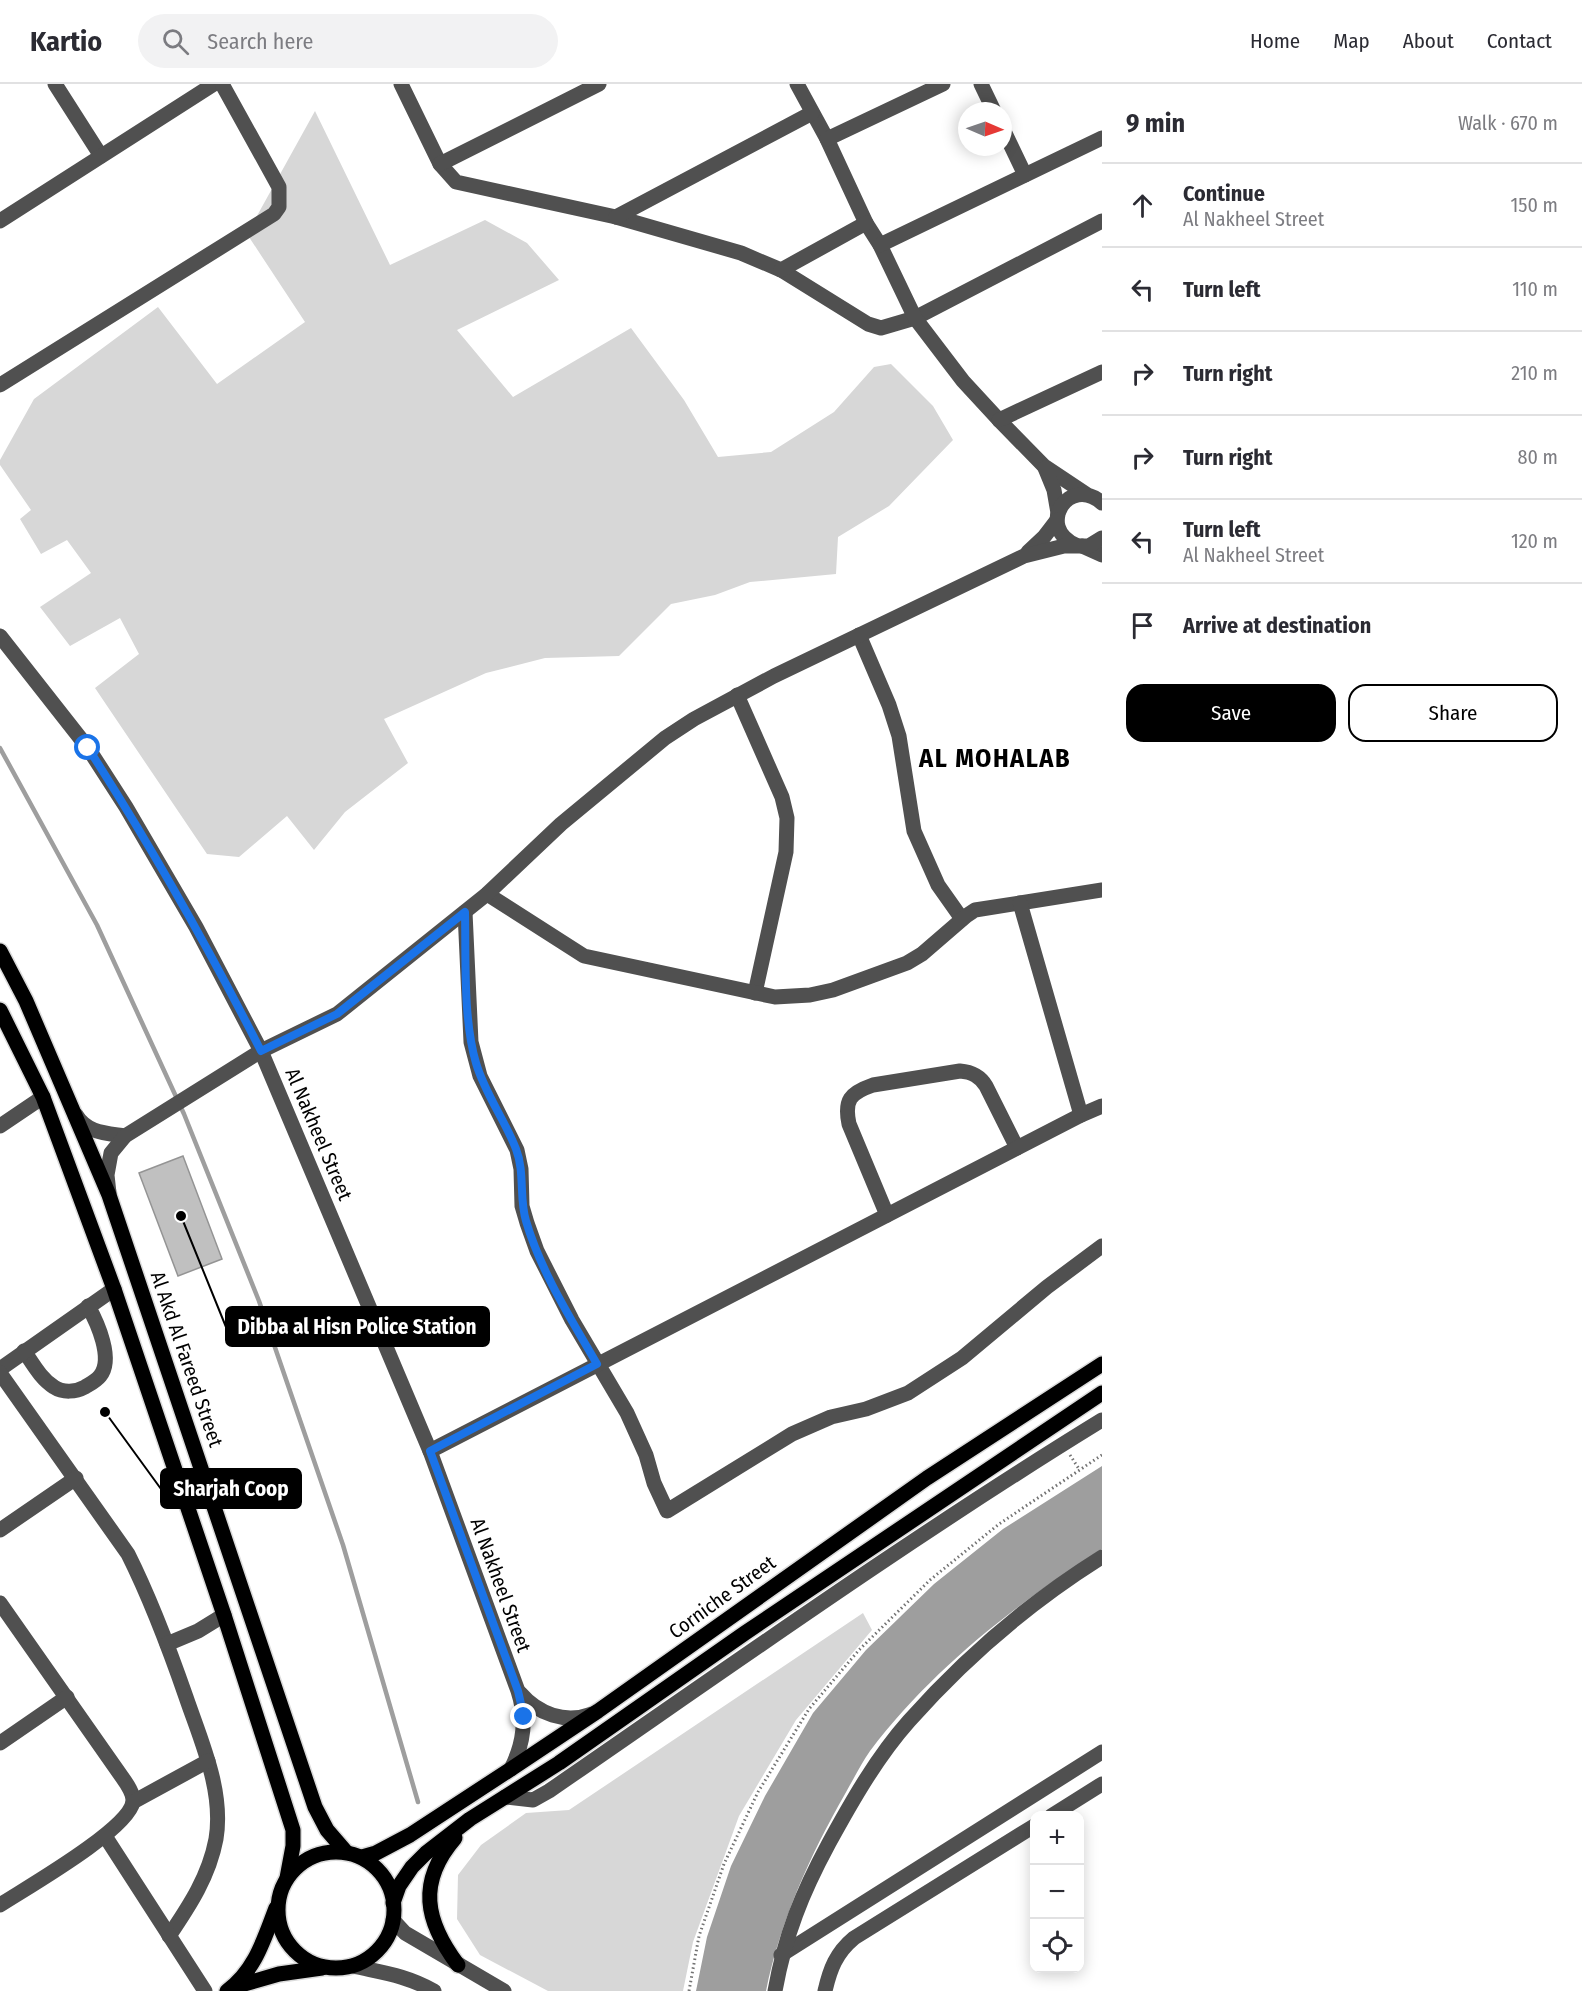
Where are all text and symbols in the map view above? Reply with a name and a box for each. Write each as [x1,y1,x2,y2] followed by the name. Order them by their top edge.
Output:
[138,14,558,68] search box
[30,25,102,58] text: Kartio
[159,25,192,58] icon: search
[207,28,313,55] text: Search here
[1250,28,1300,54] text: Home
[1333,28,1370,54] text: Map
[1403,28,1454,54] text: About
[1487,28,1552,54] text: Contact
[958,102,1012,156] north arrow
[1126,108,1185,139] text: 9 min
[1458,111,1558,135] text: Walk · 670 m
[1183,180,1265,207] text: Continue
[1126,189,1159,222] icon: ahead
[1511,193,1558,217] text: 150 m
[1183,207,1324,231] text: Al Nakheel Street
[1126,273,1159,306] icon: left
[1183,276,1261,303] text: Turn left
[1512,277,1558,301] text: 110 m
[1126,357,1159,390] icon: right
[1183,360,1272,387] text: Turn right
[1511,361,1558,385] text: 210 m
[1126,441,1159,474] icon: right
[1183,444,1272,471] text: Turn right
[1518,445,1558,469] text: 80 m
[1183,516,1261,543] text: Turn left
[1126,525,1159,558] icon: left
[1511,529,1558,553] text: 120 m
[1183,543,1324,567] text: Al Nakheel Street
[1126,609,1159,642] icon: arrive
[1183,612,1371,639] text: Arrive at destination
[1126,684,1336,742] button: Save
[1348,684,1558,742] button: Share
[74,734,100,760] route start
[918,743,1071,774] district label: AL MOHALAB
[280,1064,358,1204] street label: Al Nakheel Street
[146,1268,228,1450] street label: Al Akd Al Fareed Street
[226,1307,489,1346] callout: Dibba al Hisn Police Station
[238,1314,476,1340] text: Dibba al Hisn Police Station
[161,1469,301,1508] callout: Sharjah Coop
[173,1476,289,1502] text: Sharjah Coop
[466,1515,537,1656] street label: Al Nakheel Street
[664,1550,780,1644] street label: Corniche Street
[510,1703,536,1729] route end
[1030,1811,1084,1973] map controls
[1030,1811,1084,1865] button: +
[1030,1865,1084,1919] button: −
[1030,1919,1084,1973] button: locate

